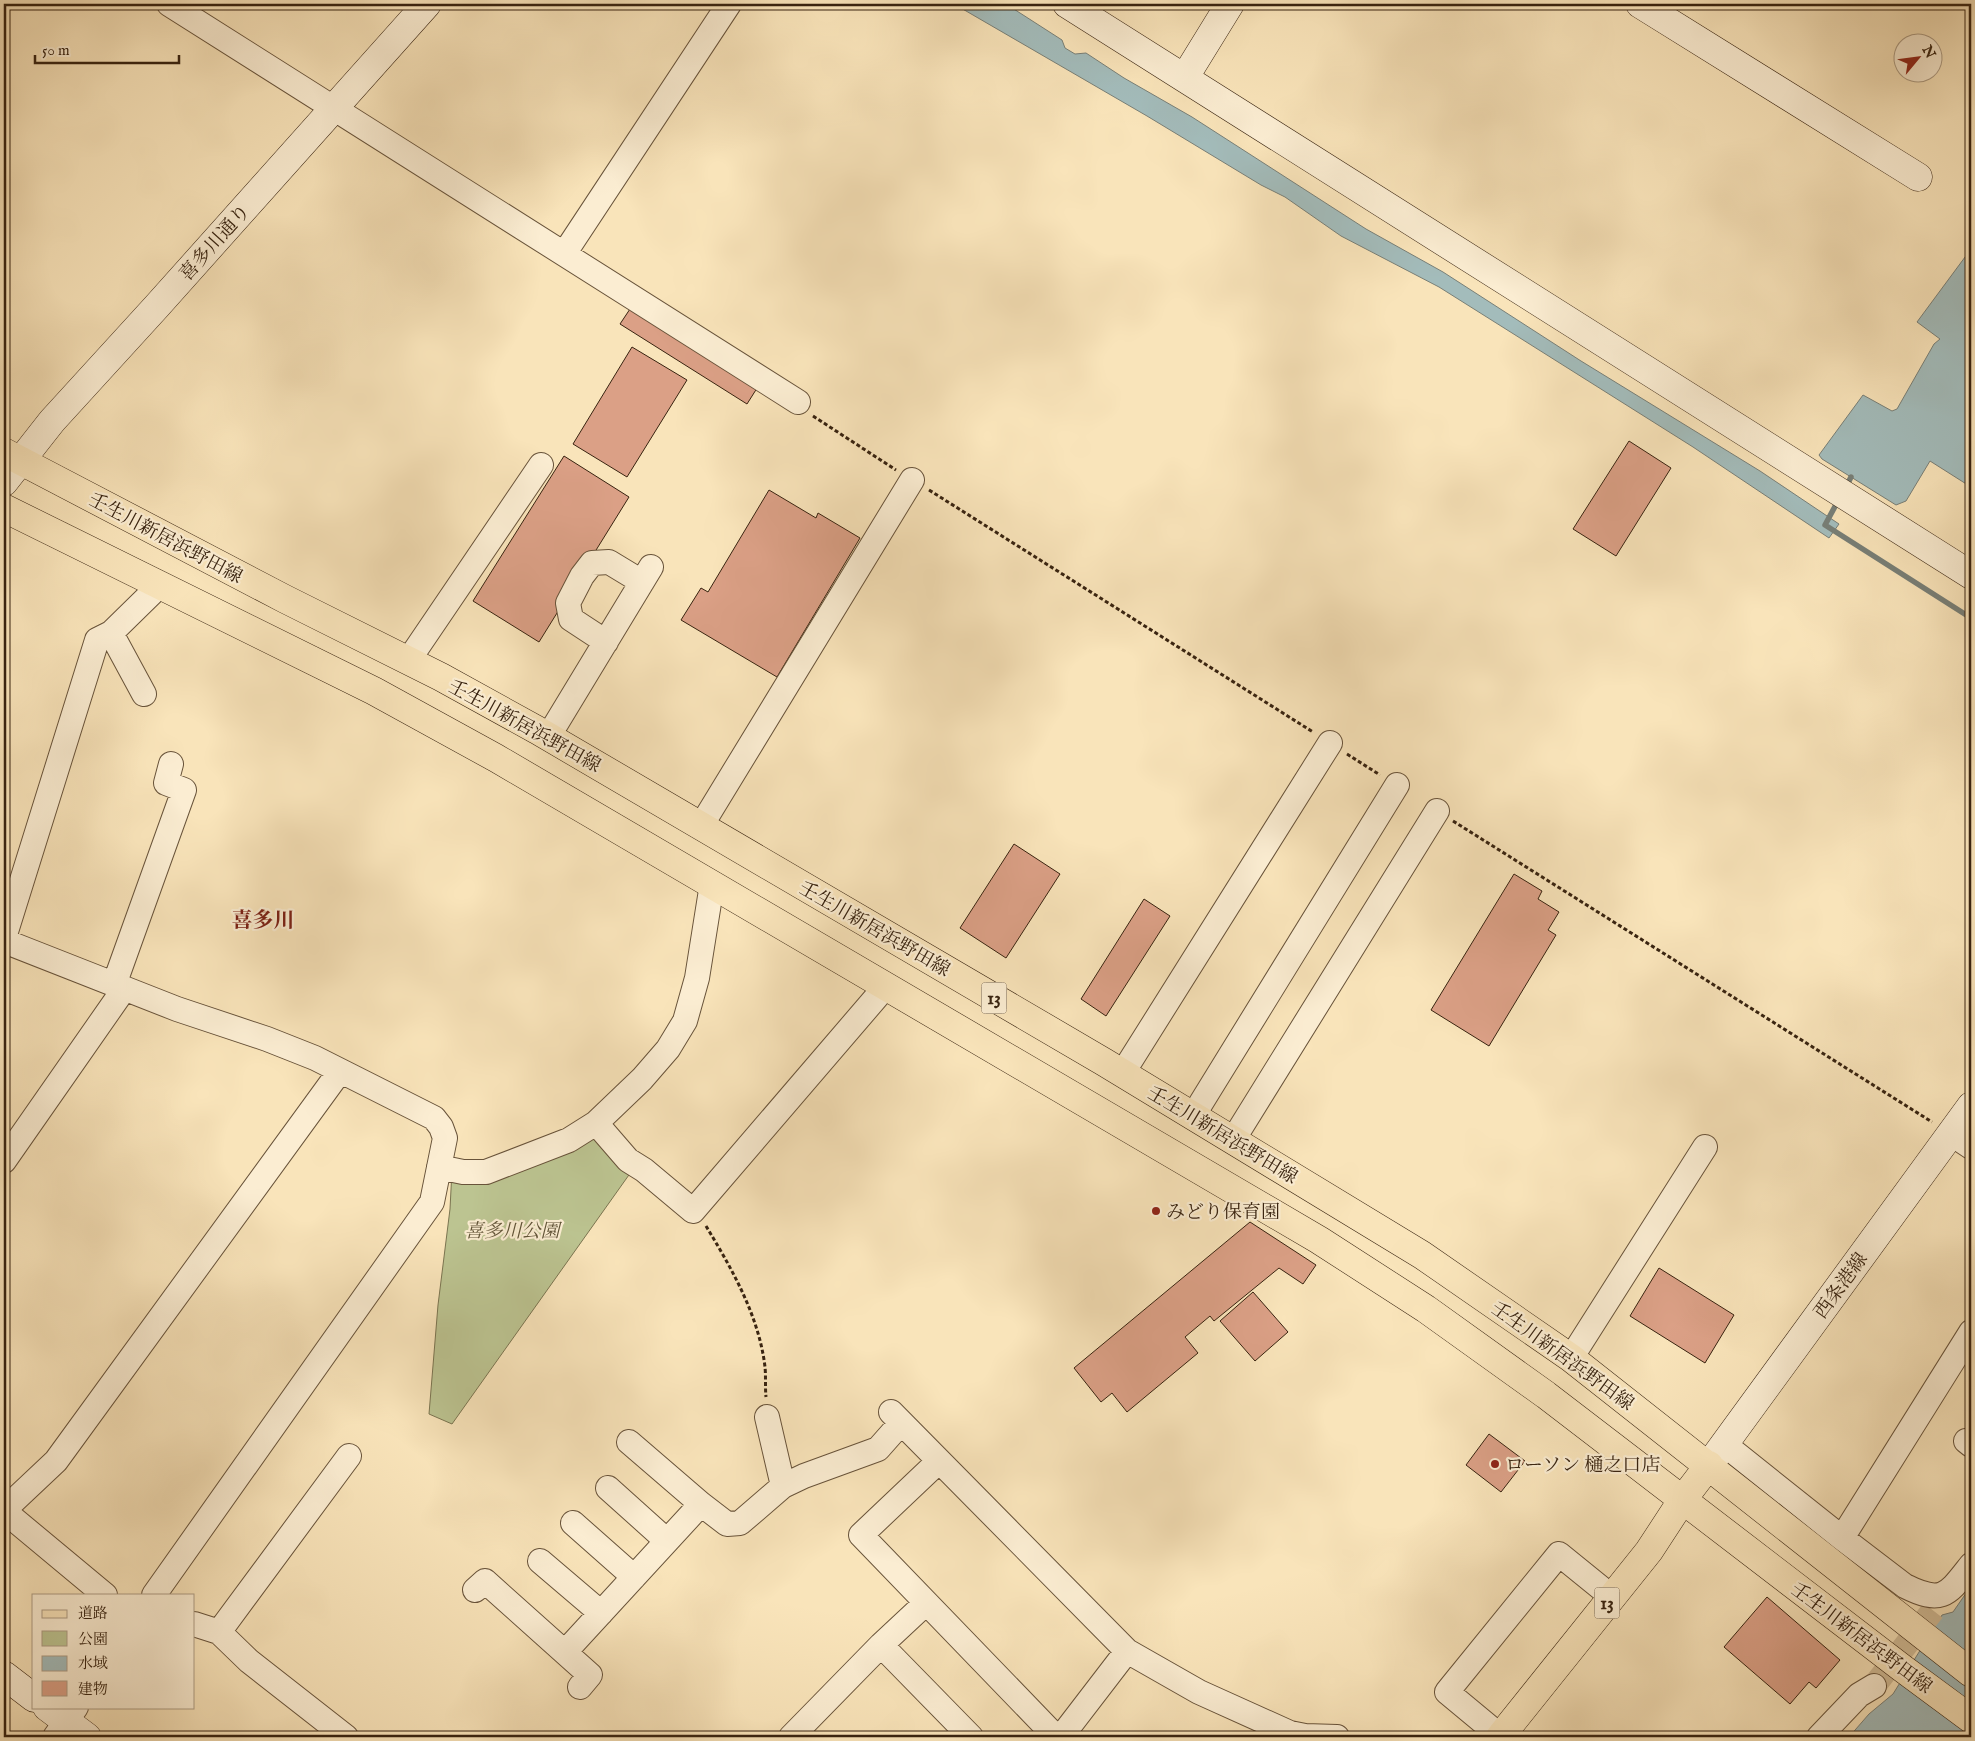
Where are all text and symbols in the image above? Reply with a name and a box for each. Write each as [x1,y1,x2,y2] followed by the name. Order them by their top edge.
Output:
[35,32,179,64] scale bar
[1892,32,1942,82] north arrow
[42,41,70,60] text: 50 m
[1917,42,1939,62] text: N
[175,200,256,287] street label: 喜多川通り
[84,488,246,590] street label: 壬生川新居浜野田線
[443,675,605,779] street label: 壬生川新居浜野田線
[794,877,954,983] street label: 壬生川新居浜野田線
[232,908,295,935] district label: 喜多川
[982,982,1006,1014] road number: 13
[1142,1081,1301,1190] street label: 壬生川新居浜野田線
[1166,1201,1280,1225] place label: みどり保育園
[1150,1205,1162,1217] marker: みどり保育園
[464,1220,562,1244] park label: 喜多川公園
[1810,1248,1874,1324] street label: 西条港線
[1486,1297,1638,1417] street label: 壬生川新居浜野田線
[1505,1454,1660,1478] place label: ローソン 樋之口店
[1489,1458,1501,1470] marker: ローソン 樋之口店
[1785,1578,1936,1700] street label: 壬生川新居浜野田線
[1594,1588,1620,1619] road number: 13
[32,1594,195,1708] legend
[78,1604,108,1623] text: 道路
[78,1630,108,1649] text: 公園
[78,1654,108,1673] text: 水域
[78,1680,108,1699] text: 建物

